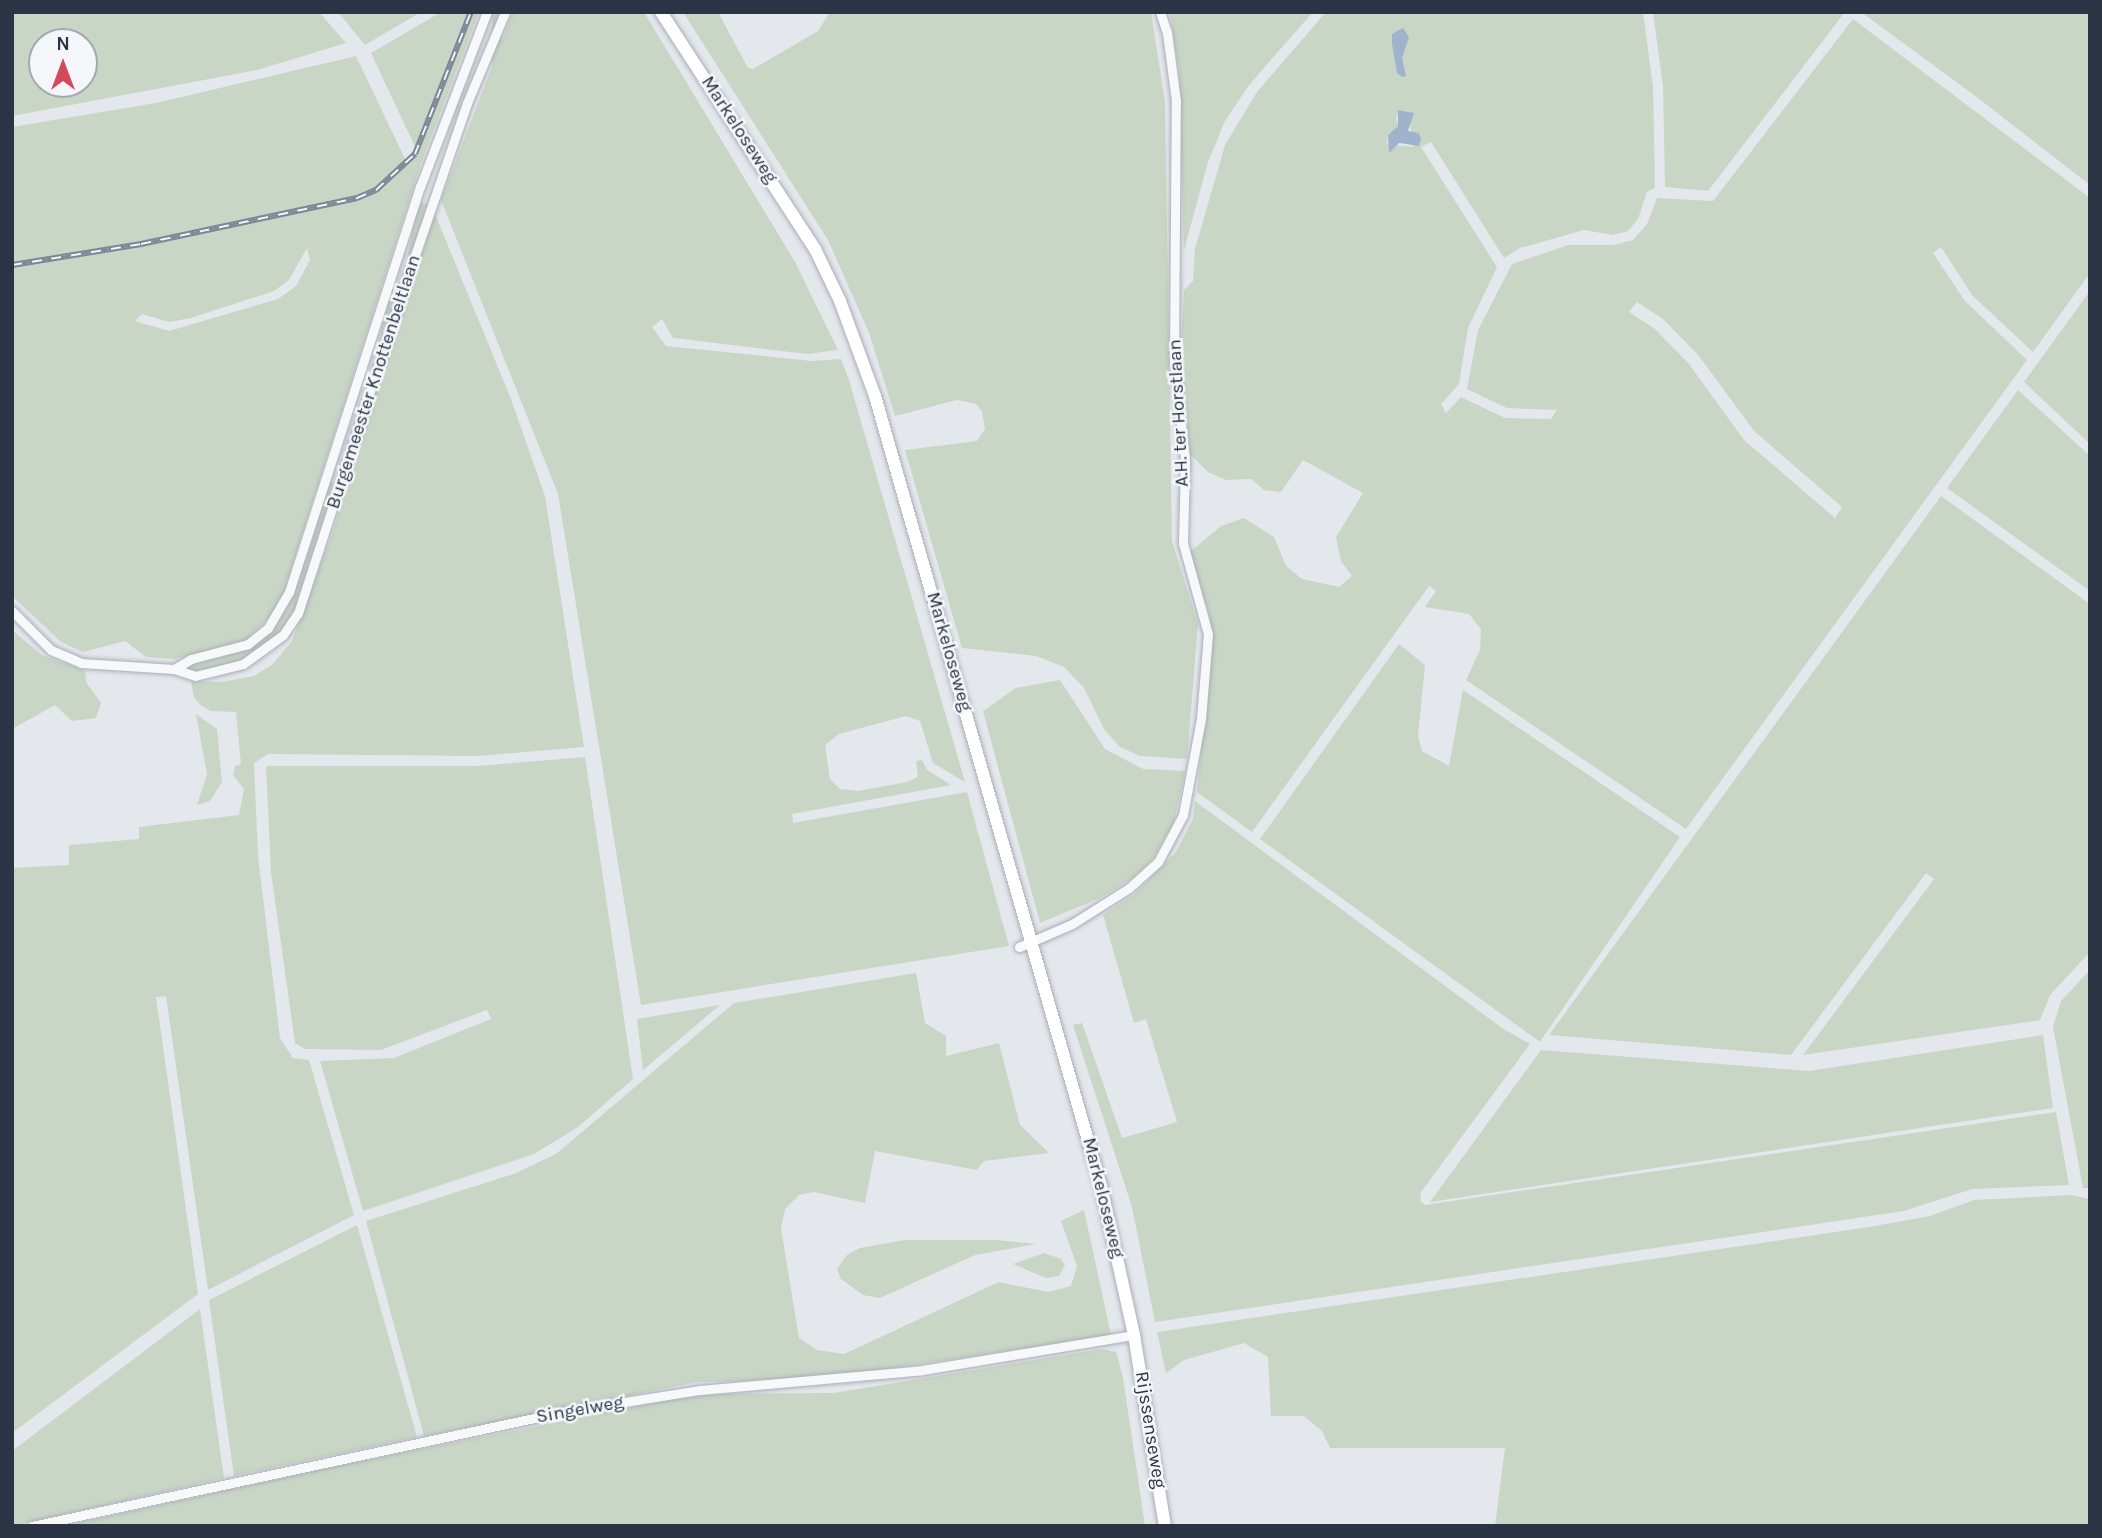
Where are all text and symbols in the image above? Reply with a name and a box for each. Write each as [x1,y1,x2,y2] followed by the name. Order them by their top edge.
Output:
[28,28,98,98] north arrow
[56,33,70,55] text: N
[696,72,782,188] street label: Markeloseweg
[322,252,426,512] street label: Burgemeester Knottenbeltlaan
[1164,339,1194,487] street label: A.H. ter Horstlaan
[921,589,977,715] street label: Markeloseweg
[1077,1135,1129,1261] street label: Markeloseweg
[1129,1370,1171,1490] street label: Rijssenseweg
[534,1391,626,1429] street label: Singelweg

